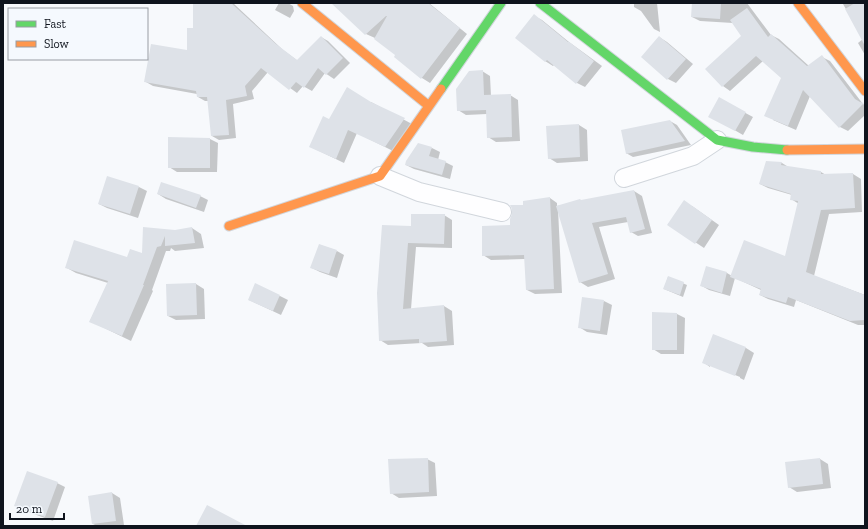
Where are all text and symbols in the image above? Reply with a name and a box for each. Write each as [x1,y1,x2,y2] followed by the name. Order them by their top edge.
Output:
[8,8,148,60] legend
[44,17,67,31] text: Fast
[44,37,70,51] text: Slow
[10,495,64,521] scale bar
[16,502,43,516] text: 20 m

